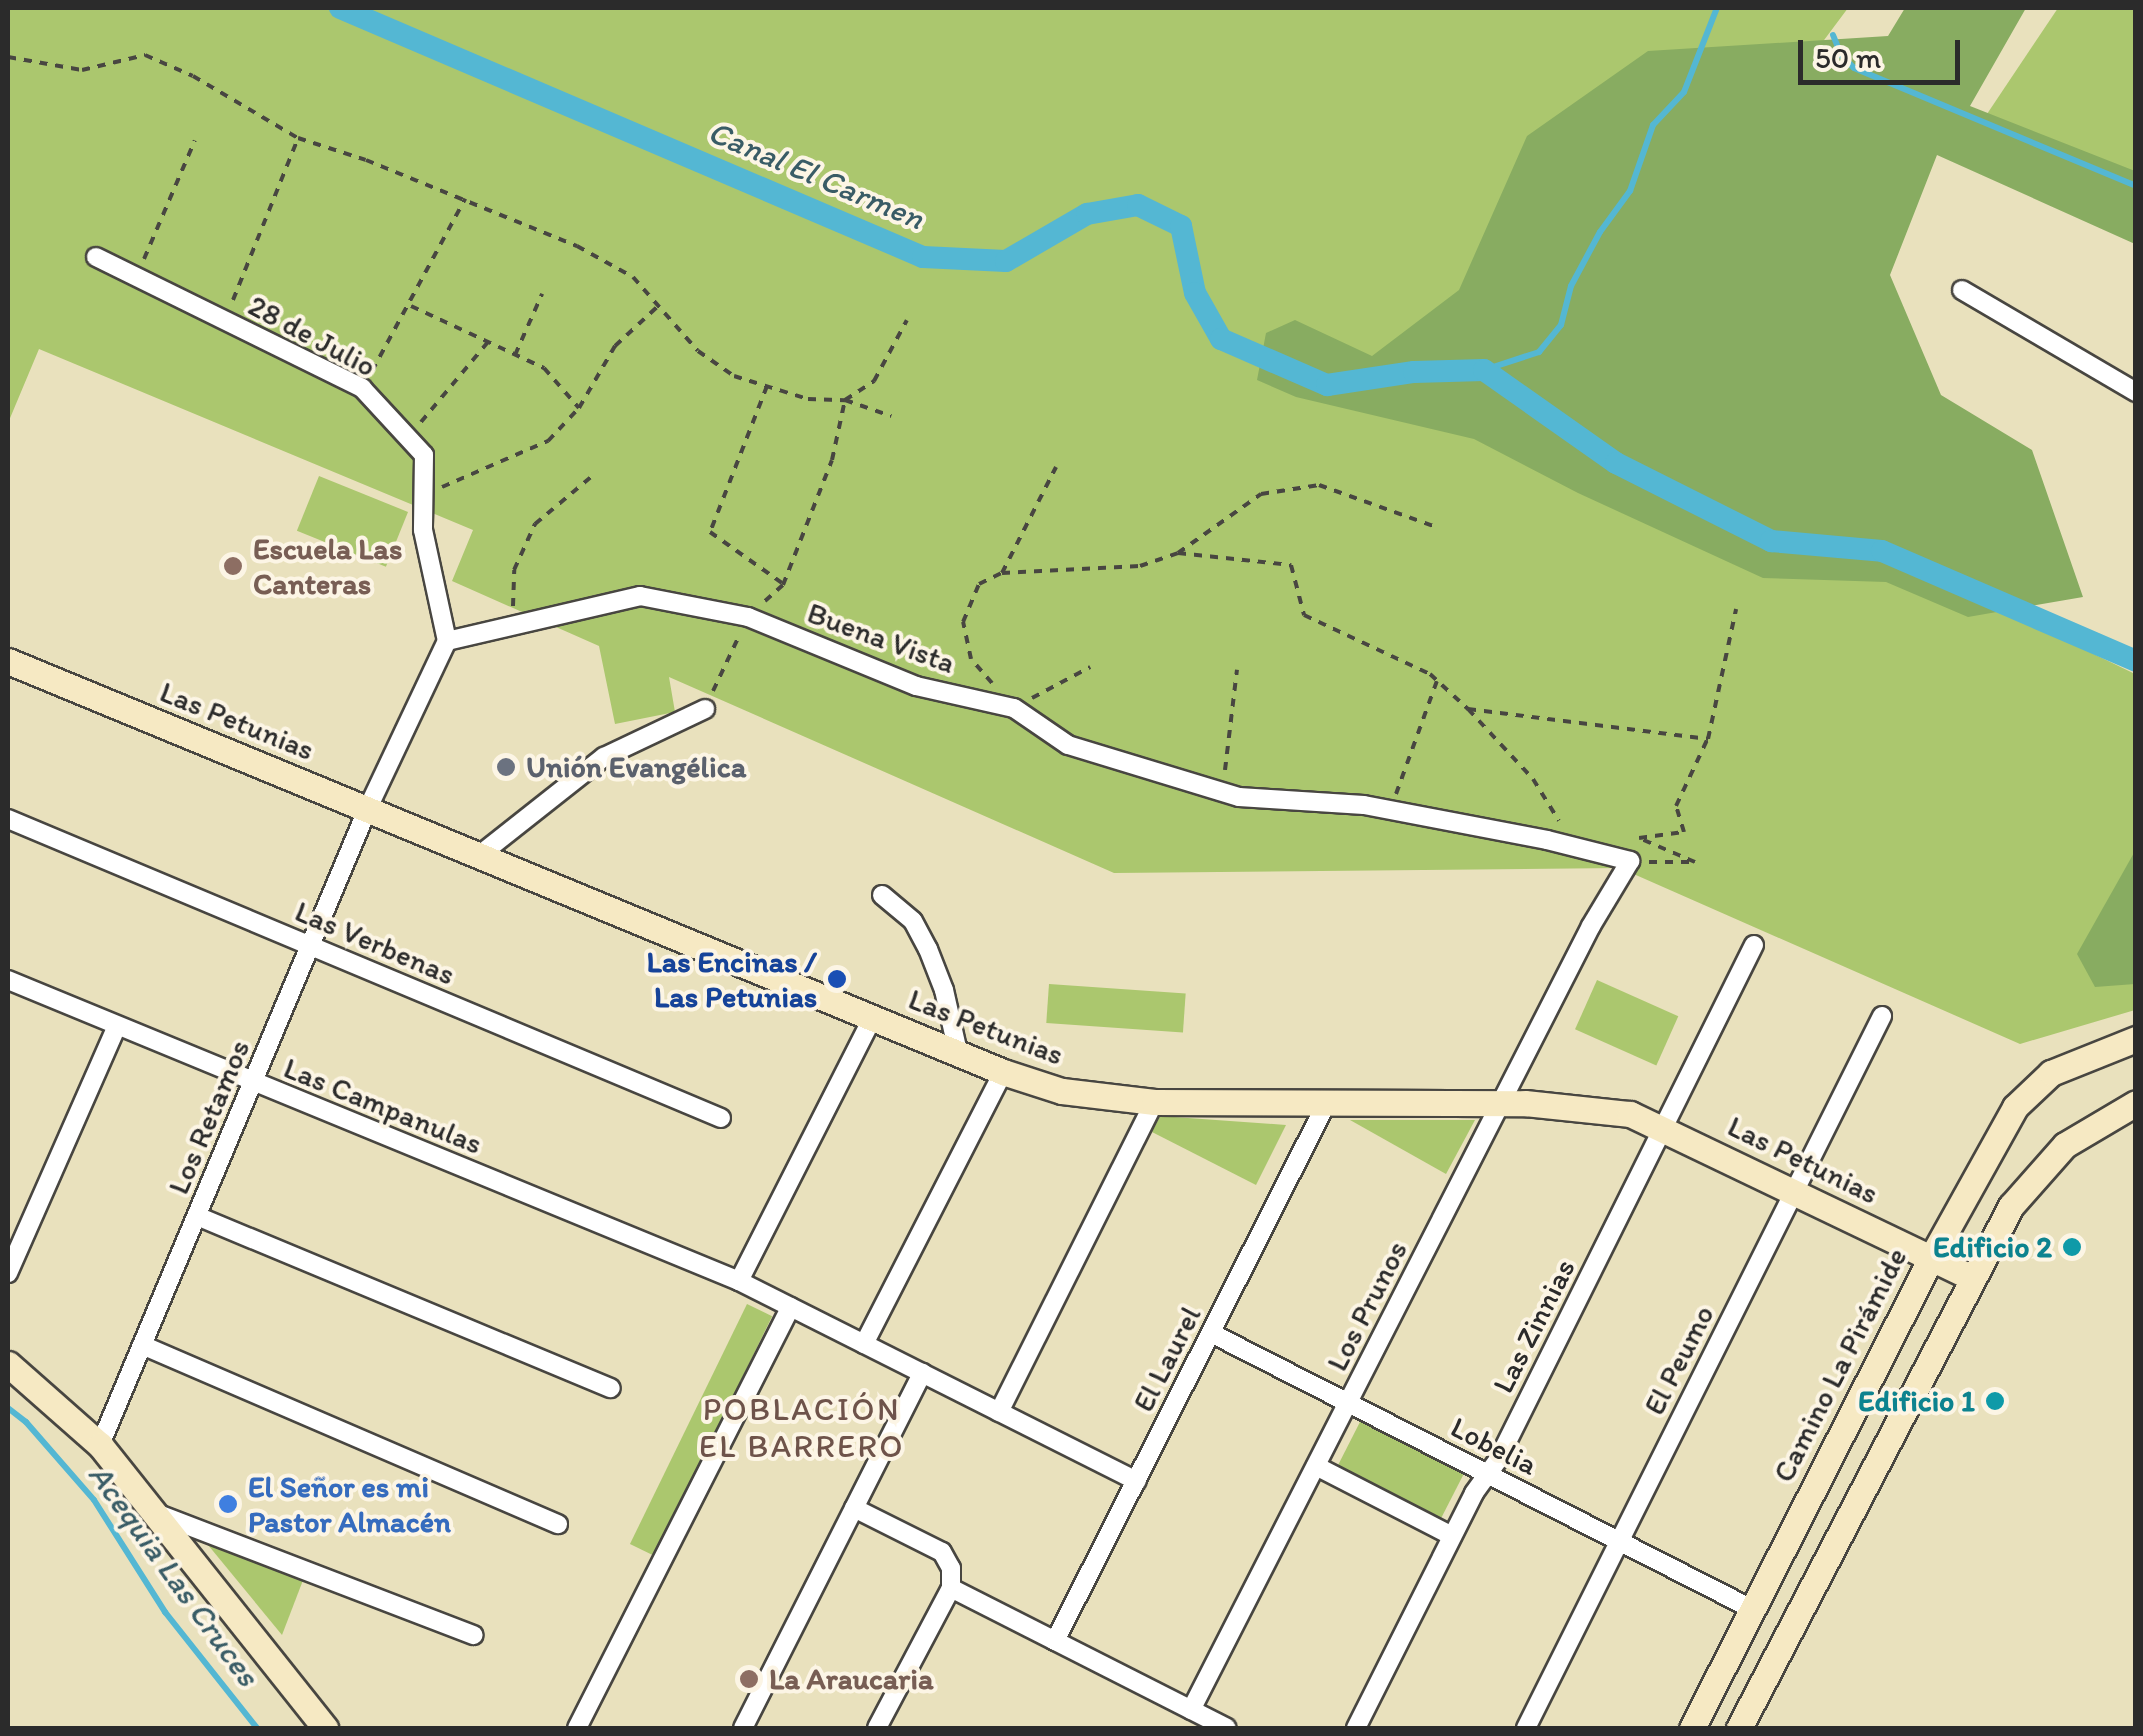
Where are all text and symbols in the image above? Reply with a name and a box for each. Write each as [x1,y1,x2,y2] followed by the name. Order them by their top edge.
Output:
[1803,20,1966,82] scale bar
[1815,39,1881,76] text: 50 m
[703,112,929,238] water label: Canal El Carmen
[242,288,382,384] street label: 28 de Julio
[253,531,402,602] place label: Escuela Las Canteras
[222,555,244,577] marker: Escuela Las Canteras
[802,595,960,681] street label: Buena Vista
[155,674,319,768] street label: Las Petunias
[526,749,745,785] place label: Unión Evangélica
[495,756,517,778] marker: Unión Evangélica
[290,893,460,993] street label: Las Verbenas
[647,944,817,1014] place label: Las Encinas / Las Petunias
[826,968,848,990] marker: Las Encinas / Las Petunias
[904,981,1068,1073] street label: Las Petunias
[161,1036,257,1198] street label: Los Retamos
[278,1050,488,1162] street label: Las Campanulas
[1722,1108,1884,1212] street label: Las Petunias
[1933,1229,2052,1265] place label: Edificio 2
[1319,1235,1415,1377] street label: Los Prunos
[2061,1236,2083,1258] marker: Edificio 2
[1765,1242,1915,1488] street label: Camino La Pirámide
[1485,1253,1583,1399] street label: Las Zinnias
[1636,1299,1722,1421] street label: El Peumo
[1125,1300,1209,1418] street label: El Laurel
[1858,1383,1975,1419] place label: Edificio 1
[1984,1390,2006,1412] marker: Edificio 1
[699,1391,905,1466] district label: POBLACIÓN EL BARRERO
[1445,1409,1543,1483] street label: Lobelia
[80,1456,268,1694] water label: Acequia Las Cruces
[248,1469,451,1540] place label: El Señor es mi Pastor Almacén
[217,1493,239,1515] marker: El Señor es mi Pastor Almacén
[769,1661,933,1697] place label: La Araucaria
[738,1668,760,1690] marker: La Araucaria

